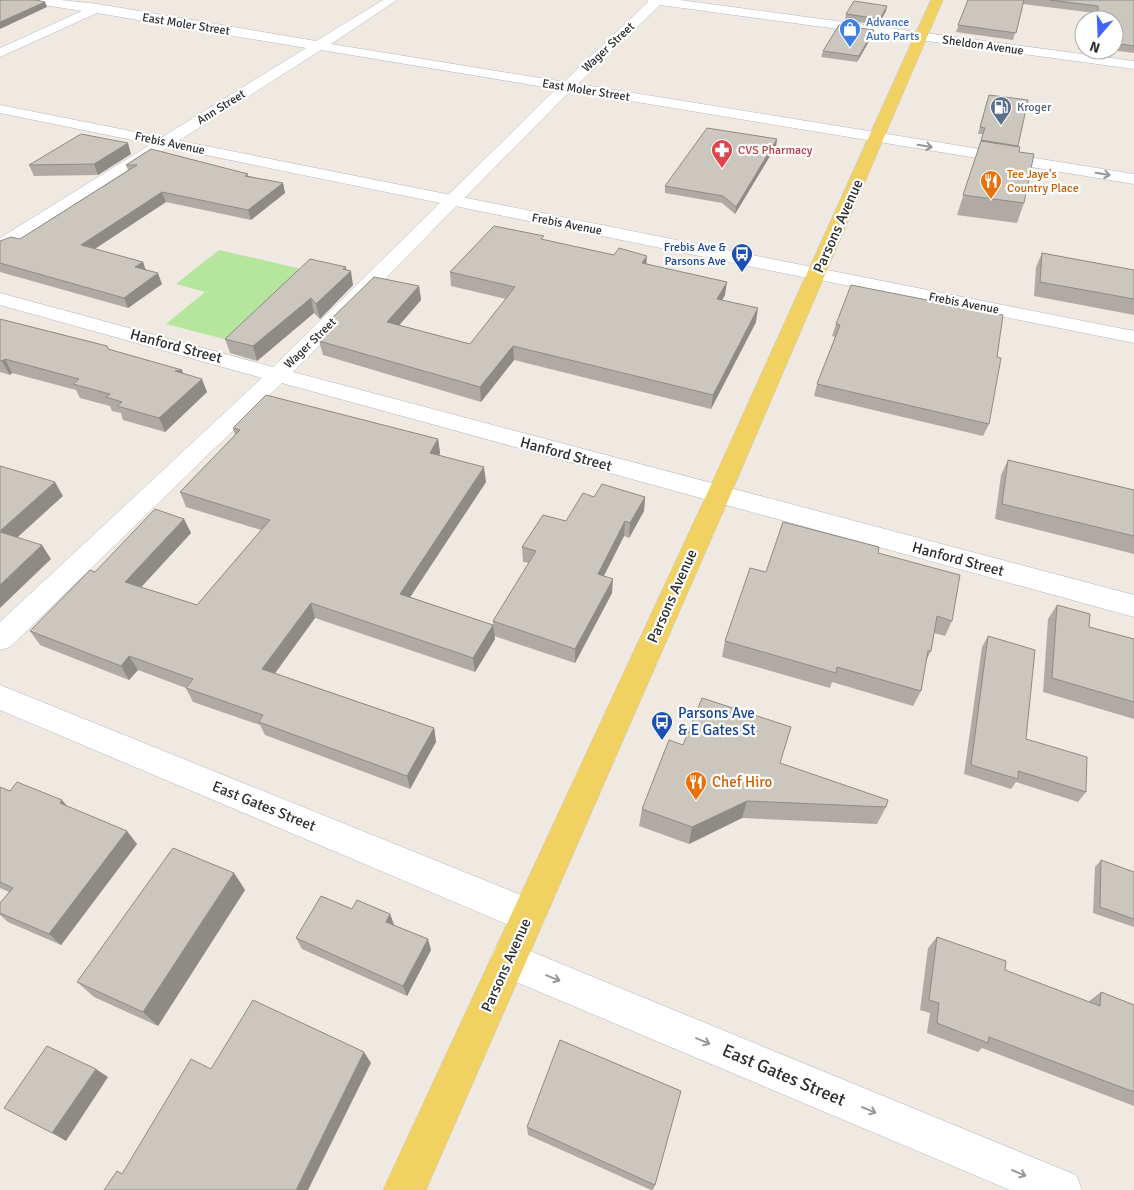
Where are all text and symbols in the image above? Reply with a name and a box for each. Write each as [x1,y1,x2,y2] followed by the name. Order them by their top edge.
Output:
[141,10,231,39] street label: East Moler Street
[1074,10,1124,60] north arrow
[866,15,920,44] place label: Advance Auto Parts
[838,17,862,48] shop icon: Advance Auto Parts
[579,19,638,76] street label: Wager Street
[941,32,1025,59] street label: Sheldon Avenue
[1088,37,1102,56] text: N
[541,76,631,105] street label: East Moler Street
[194,87,248,128] street label: Ann Street
[989,95,1013,126] fuel station icon: Kroger
[1017,100,1052,115] place label: Kroger
[134,129,206,158] street label: Frebis Avenue
[710,138,734,169] pharmacy icon: CVS Pharmacy
[917,141,933,151] one-way arrow
[738,143,813,158] place label: CVS Pharmacy
[1007,167,1079,196] place label: Tee Jaye's Country Place
[979,169,1003,200] restaurant icon: Tee Jaye's Country Place
[1095,169,1111,179] one-way arrow
[809,176,867,276] street label: Parsons Avenue
[531,210,603,239] street label: Frebis Avenue
[664,240,727,269] place label: Frebis Ave & Parsons Ave
[730,242,754,273] bus stop icon: Frebis Ave & Parsons Ave
[928,289,1000,318] street label: Frebis Avenue
[281,315,339,372] street label: Wager Street
[128,325,224,367] street label: Hanford Street
[518,433,614,475] street label: Hanford Street
[910,538,1006,580] street label: Hanford Street
[643,546,701,646] street label: Parsons Avenue
[678,704,756,739] place label: Parsons Ave & E Gates St
[650,710,674,741] bus stop icon: Parsons Ave & E Gates St
[684,770,708,801] restaurant icon: Chef Hiro
[712,773,772,791] place label: Chef Hiro
[210,777,318,835] street label: East Gates Street
[477,915,535,1015] street label: Parsons Avenue
[545,974,560,983] one-way arrow
[695,1036,710,1046] one-way arrow
[719,1039,849,1111] street label: East Gates Street
[861,1106,876,1115] one-way arrow
[1011,1168,1026,1178] one-way arrow

